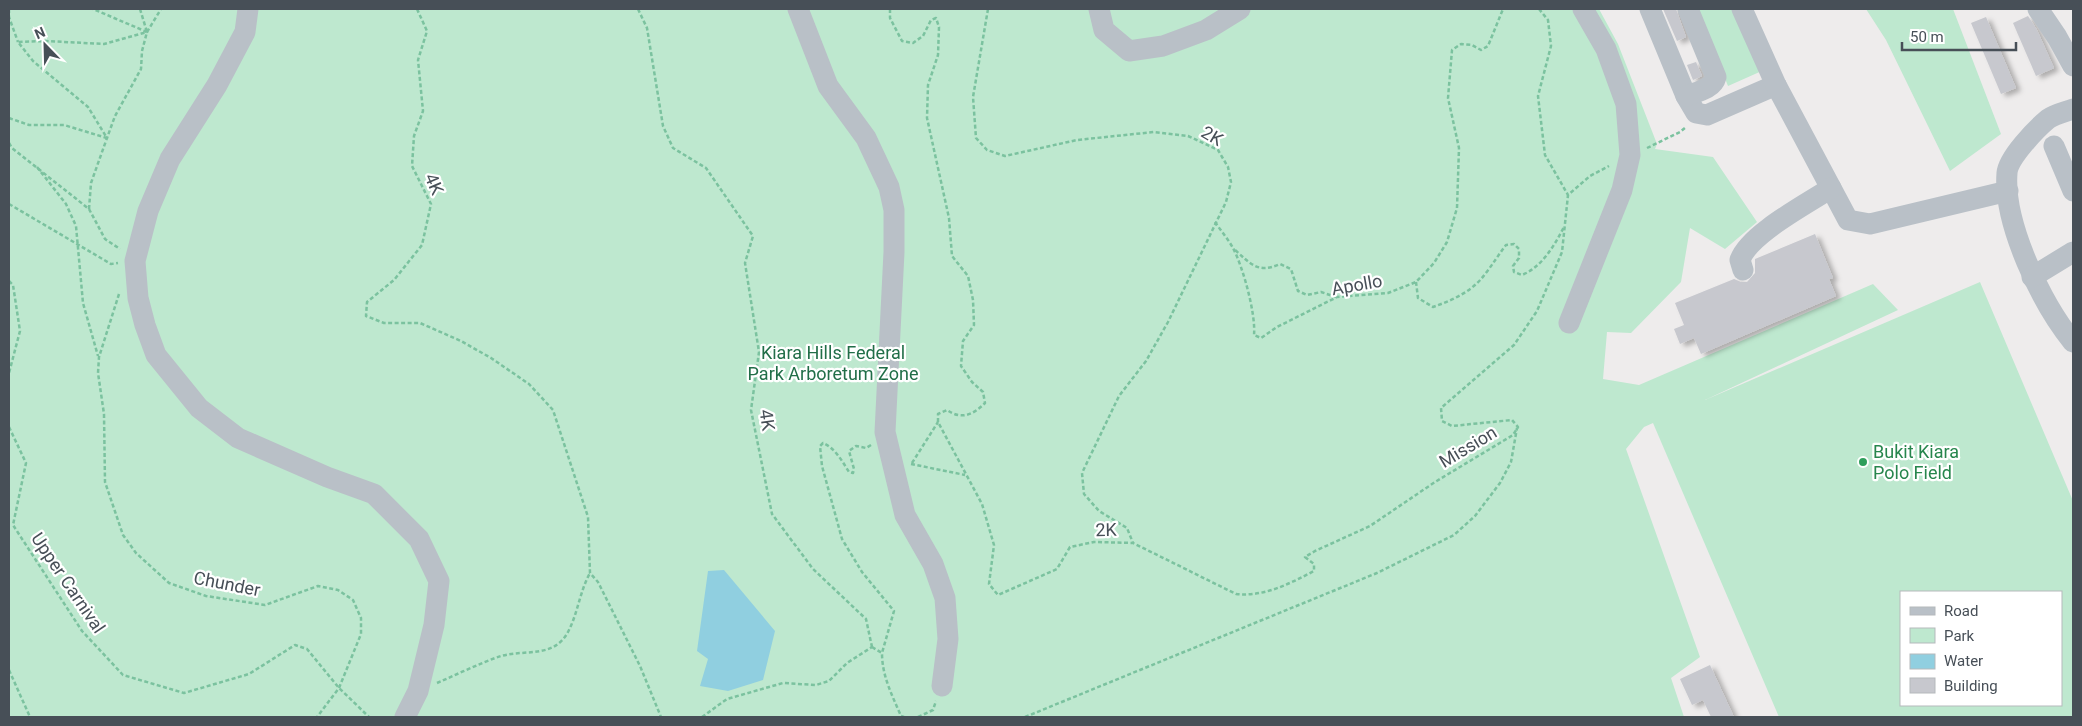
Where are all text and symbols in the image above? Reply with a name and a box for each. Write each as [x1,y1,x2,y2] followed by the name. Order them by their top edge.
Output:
[20,20,70,70] north arrow
[1902,20,2016,52] scale bar
[32,24,48,42] text: N
[1910,28,1944,46] text: 50 m
[1198,121,1227,150] street label: 2K
[421,170,449,198] street label: 4K
[1330,270,1384,299] street label: Apollo
[748,342,918,384] park label: Kiara Hills Federal Park Arboretum Zone
[756,408,779,433] street label: 4K
[1435,421,1500,472] street label: Mission
[1873,441,1959,483] place label: Bukit Kiara Polo Field
[1857,456,1869,468] marker: Bukit Kiara Polo Field
[1095,519,1118,540] street label: 2K
[27,528,110,637] street label: Upper Carnival
[192,567,262,600] street label: Chunder
[1900,591,2062,706] legend
[1944,602,1978,620] text: Road
[1944,627,1975,645] text: Park
[1944,652,1983,670] text: Water
[1944,677,1998,695] text: Building

